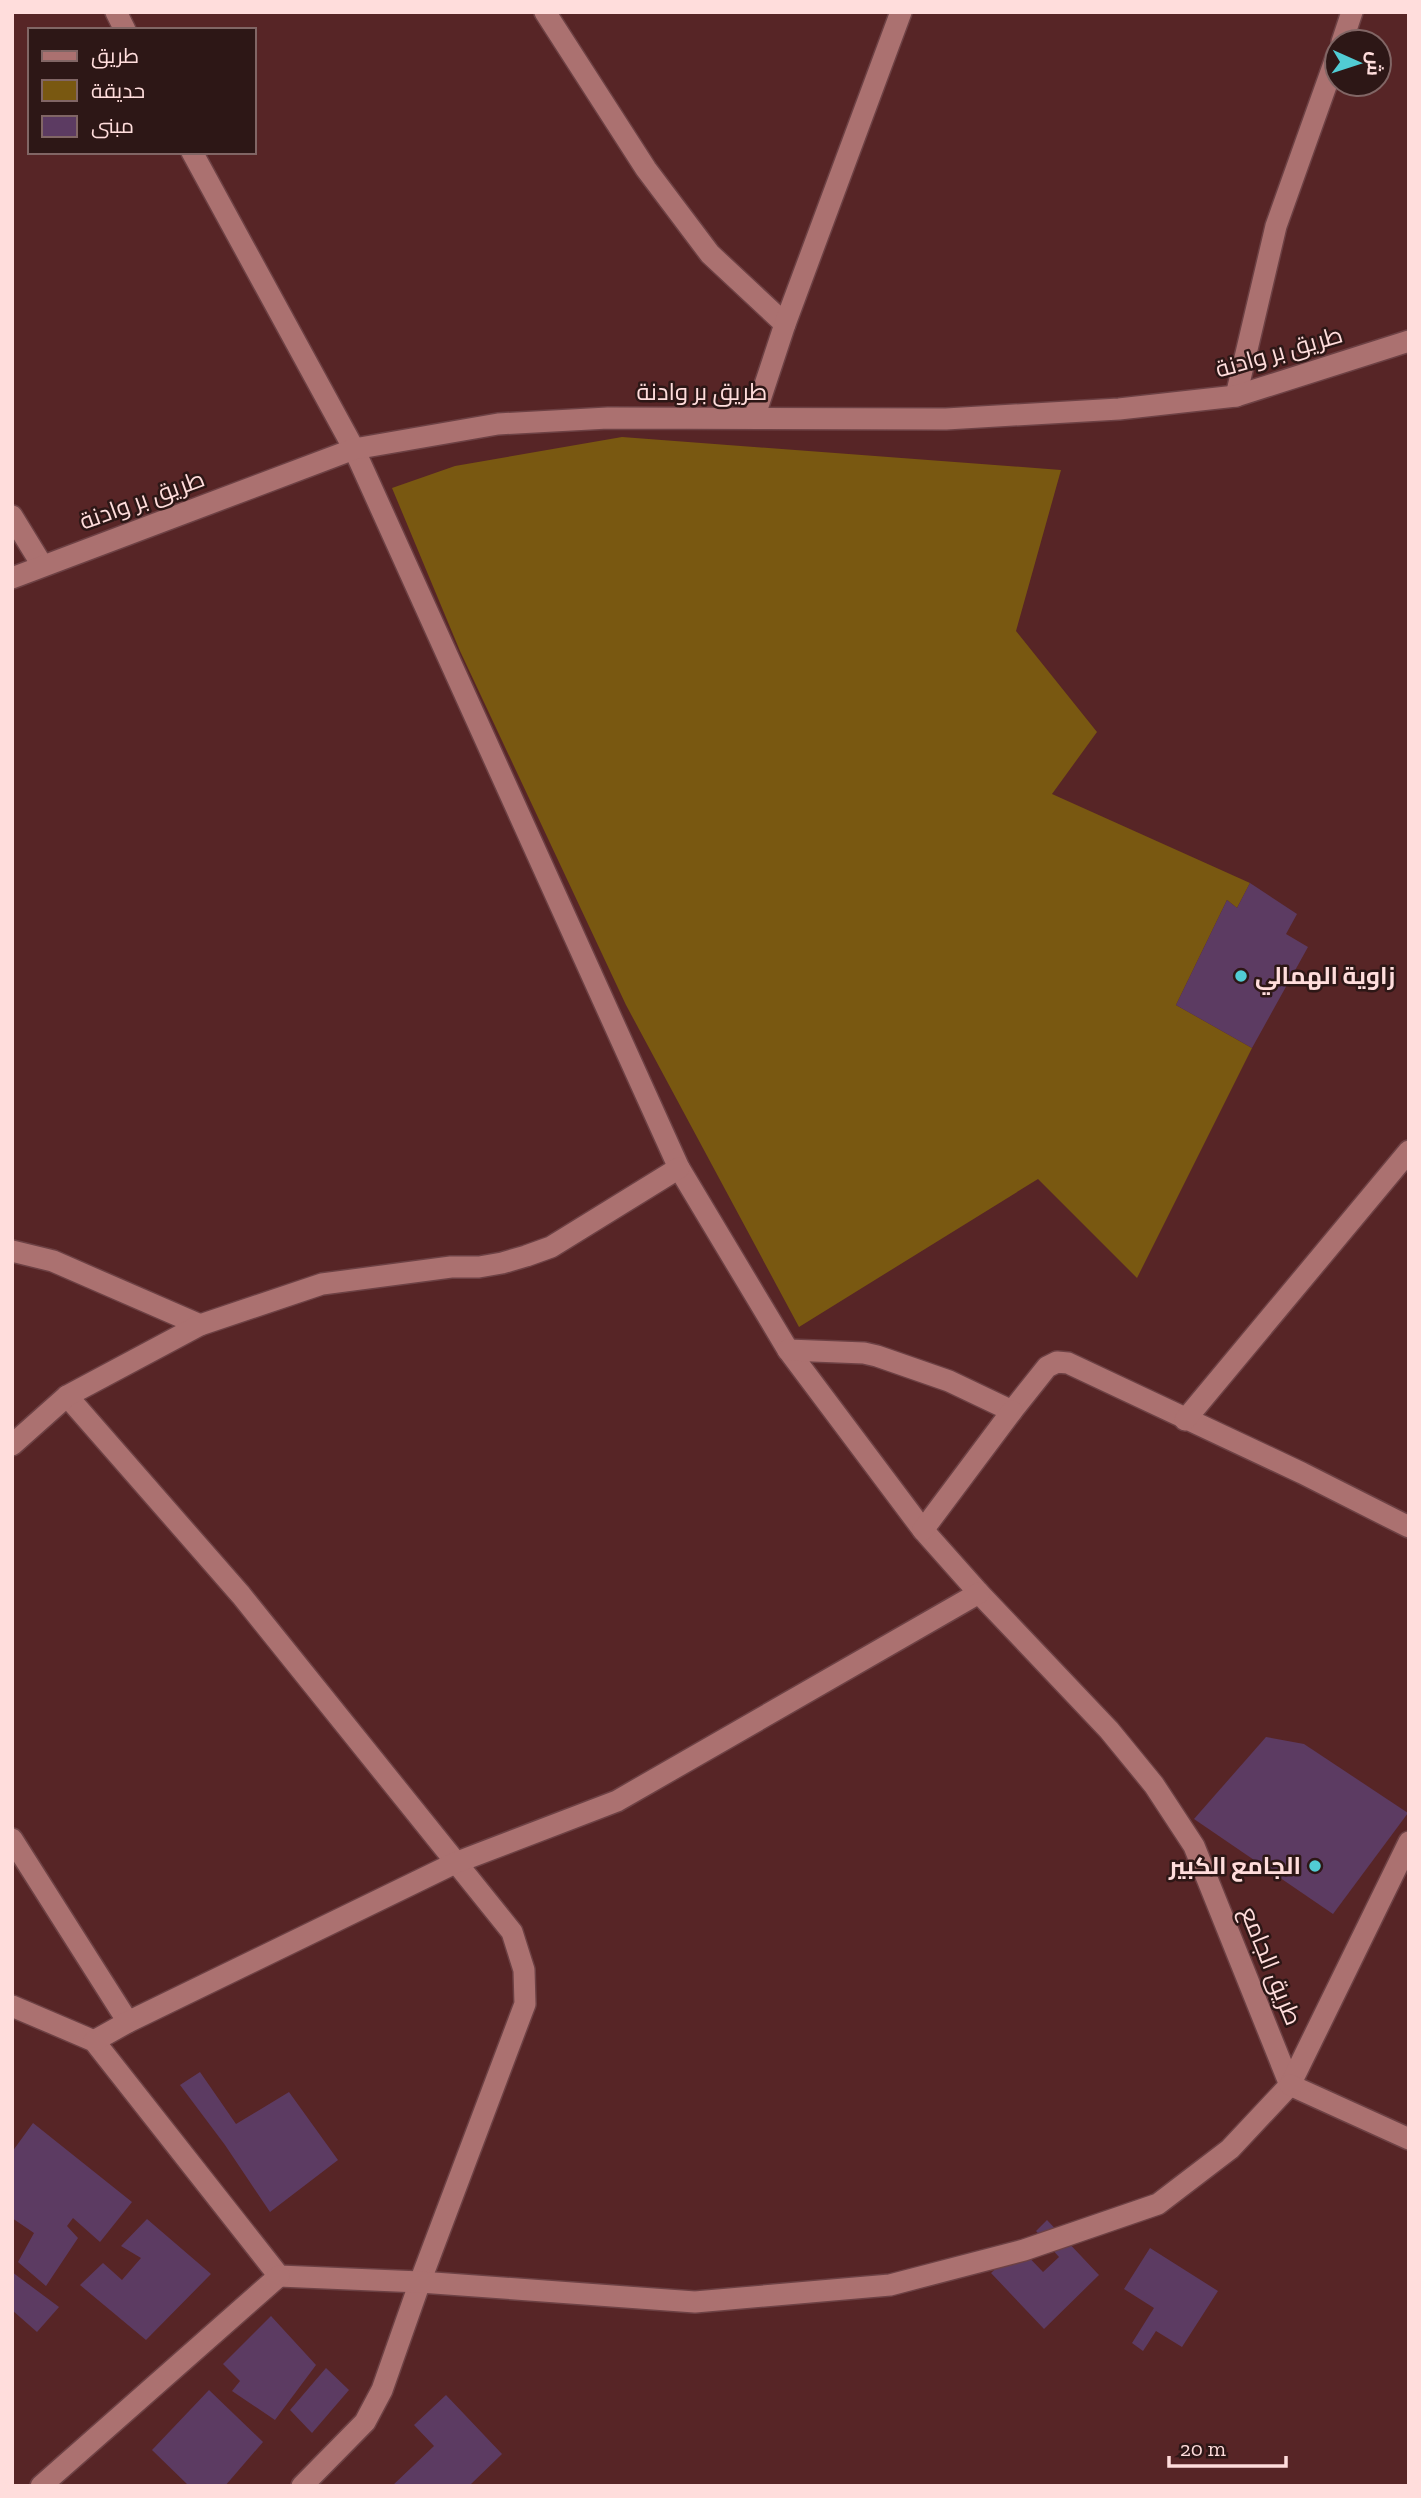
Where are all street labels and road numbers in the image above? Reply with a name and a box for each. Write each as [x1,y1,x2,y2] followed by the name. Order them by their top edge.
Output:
[1212,320,1346,384] street label: طريق بر وادنة
[637,377,767,407] street label: طريق بر وادنة
[75,464,209,536] street label: طريق بر وادنة
[1233,1902,1308,2030] street label: طريق الجامع

